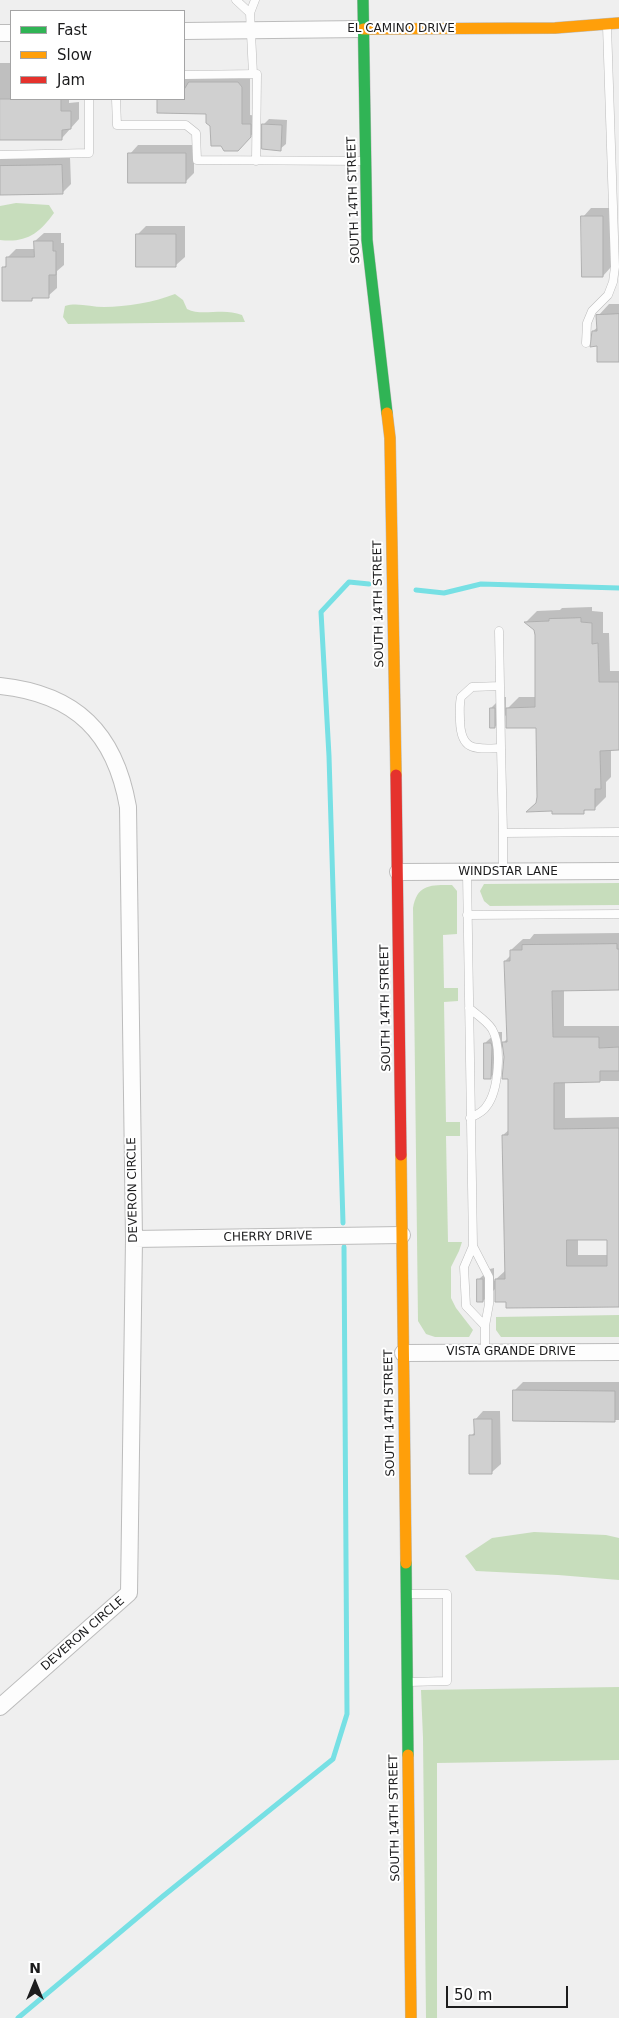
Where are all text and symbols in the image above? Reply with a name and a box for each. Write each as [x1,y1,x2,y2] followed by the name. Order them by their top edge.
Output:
[10,10,185,100] legend
[57,21,87,39] text: Fast
[347,22,455,36] street label: EL CAMINO DRIVE
[57,46,92,64] text: Slow
[57,71,85,89] text: Jam
[345,136,363,264] street label: SOUTH 14TH STREET
[371,540,387,668] street label: SOUTH 14TH STREET
[458,865,558,879] street label: WINDSTAR LANE
[378,944,394,1072] street label: SOUTH 14TH STREET
[125,1137,141,1243] street label: DEVERON CIRCLE
[223,1229,313,1245] street label: CHERRY DRIVE
[446,1345,576,1359] street label: VISTA GRANDE DRIVE
[382,1349,398,1477] street label: SOUTH 14TH STREET
[38,1594,128,1674] street label: DEVERON CIRCLE
[387,1754,403,1882] street label: SOUTH 14TH STREET
[10,1958,60,2008] north arrow
[29,1960,41,1976] text: N
[449,1976,572,2008] scale bar
[454,1986,492,2004] text: 50 m

